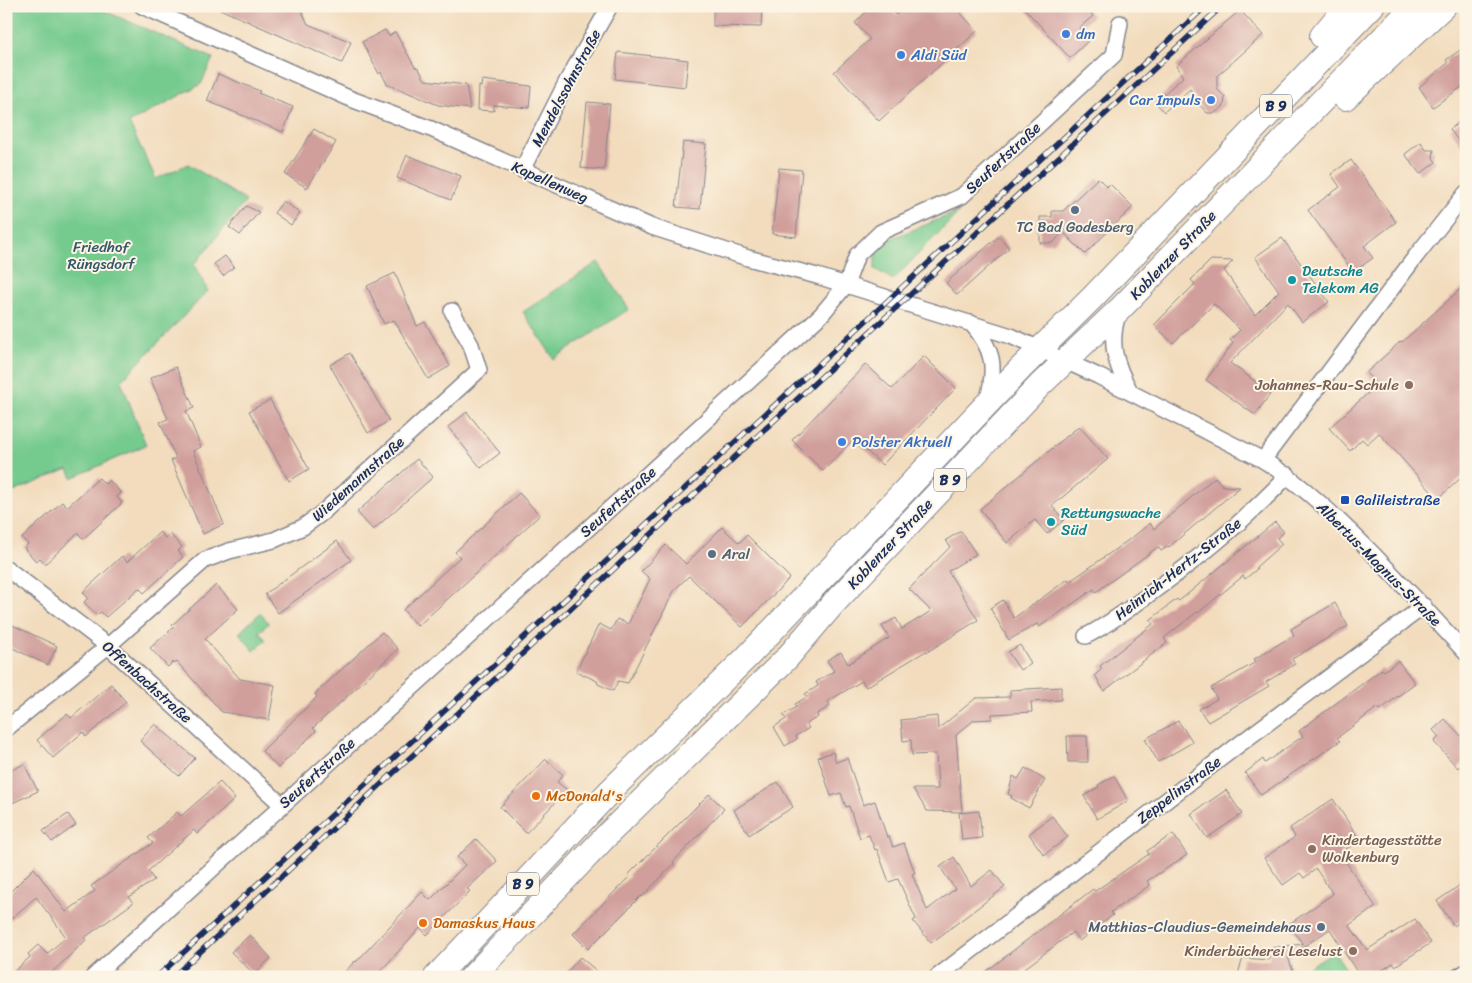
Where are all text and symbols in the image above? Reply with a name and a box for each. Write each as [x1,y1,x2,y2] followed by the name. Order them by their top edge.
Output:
[1076,21,1095,47] place label: dm
[524,24,608,151] street label: Mendelssohnstraße
[1060,28,1072,40] marker: dm
[910,42,968,68] place label: Aldi Süd
[895,49,907,61] marker: Aldi Süd
[1129,87,1201,113] place label: Car Impuls
[1205,94,1217,106] marker: Car Impuls
[1260,94,1292,118] road number: B 9
[959,115,1047,200] street label: Seufertstraße
[507,153,593,211] street label: Kapellenweg
[1069,204,1081,216] marker: TC Bad Godesberg
[1123,204,1223,306] street label: Koblenzer Straße
[1016,214,1134,240] place label: TC Bad Godesberg
[67,234,136,277] park label: Friedhof Rüngsdorf
[1302,258,1379,301] place label: Deutsche Telekom AG
[1286,274,1298,286] marker: Deutsche Telekom AG
[1254,372,1399,398] place label: Johannes-Rau-Schule
[1403,379,1415,391] marker: Johannes-Rau-Schule
[852,429,953,455] place label: Polster Aktuell
[305,430,411,528] street label: Wiedemannstraße
[836,436,848,448] marker: Polster Aktuell
[573,460,663,544] street label: Seufertstraße
[934,468,966,492] road number: B 9
[1355,487,1440,513] place label: Galileistraße
[841,492,940,596] street label: Koblenzer Straße
[1339,494,1351,506] marker: Galileistraße
[1310,495,1448,633] street label: Albertus-Magnus-Straße
[1061,500,1161,543] place label: Rettungswache Süd
[1109,511,1247,627] street label: Heinrich-Hertz-Straße
[1045,516,1057,528] marker: Rettungswache Süd
[721,541,751,567] place label: Aral
[706,548,718,560] marker: Aral
[96,634,198,730] street label: Offenbachstraße
[272,731,362,815] street label: Seufertstraße
[1131,749,1227,831] street label: Zeppelinstraße
[546,783,623,809] place label: McDonald's
[530,790,542,802] marker: McDonald's
[1322,827,1442,870] place label: Kindertagesstätte Wolkenburg
[1306,843,1318,855] marker: Kindertagesstätte Wolkenburg
[507,872,539,896] road number: B 9
[433,910,535,936] place label: Damaskus Haus
[1088,914,1311,940] place label: Matthias-Claudius-Gemeindehaus
[417,917,429,929] marker: Damaskus Haus
[1315,921,1327,933] marker: Matthias-Claudius-Gemeindehaus
[1185,938,1343,964] place label: Kinderbücherei Leselust
[1347,945,1359,957] marker: Kinderbücherei Leselust

